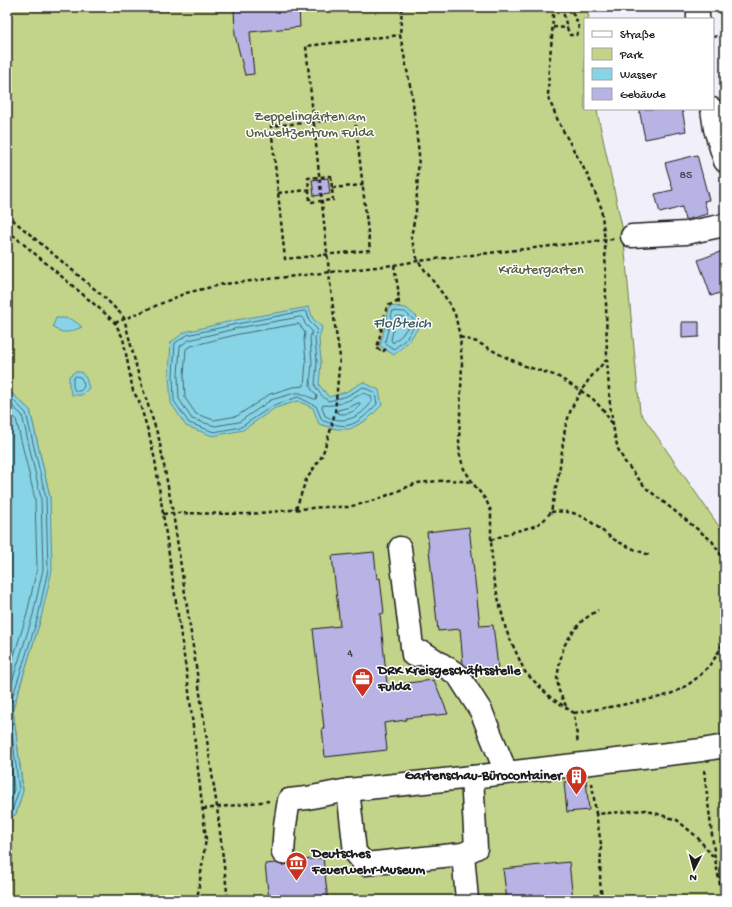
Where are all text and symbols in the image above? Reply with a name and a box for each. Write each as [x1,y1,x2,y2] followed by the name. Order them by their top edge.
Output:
[584,18,714,110] legend
[620,29,656,43] text: Straße
[619,49,645,63] text: Park
[620,69,658,83] text: Wasser
[620,89,666,103] text: Gebäude
[246,109,375,142] park label: Zeppelingärten am Umweltzentrum Fulda
[680,169,692,183] house number: 85
[498,262,584,279] park label: Kräutergarten
[373,315,432,333] water label: Floßteich
[347,647,353,661] house number: 4
[376,663,521,696] place label: DRK Kreisgeschäftsstelle Fulda
[350,666,376,699] office icon: DRK Kreisgeschäftsstelle Fulda
[564,763,590,796] building icon: Gartenschau-Bürocontainer
[405,768,564,785] place label: Gartenschau-Bürocontainer
[310,846,425,879] place label: Deutsches Feuerwehr-Museum
[283,849,309,882] museum icon: Deutsches Feuerwehr-Museum
[674,849,714,889] north arrow
[689,871,697,883] text: N

